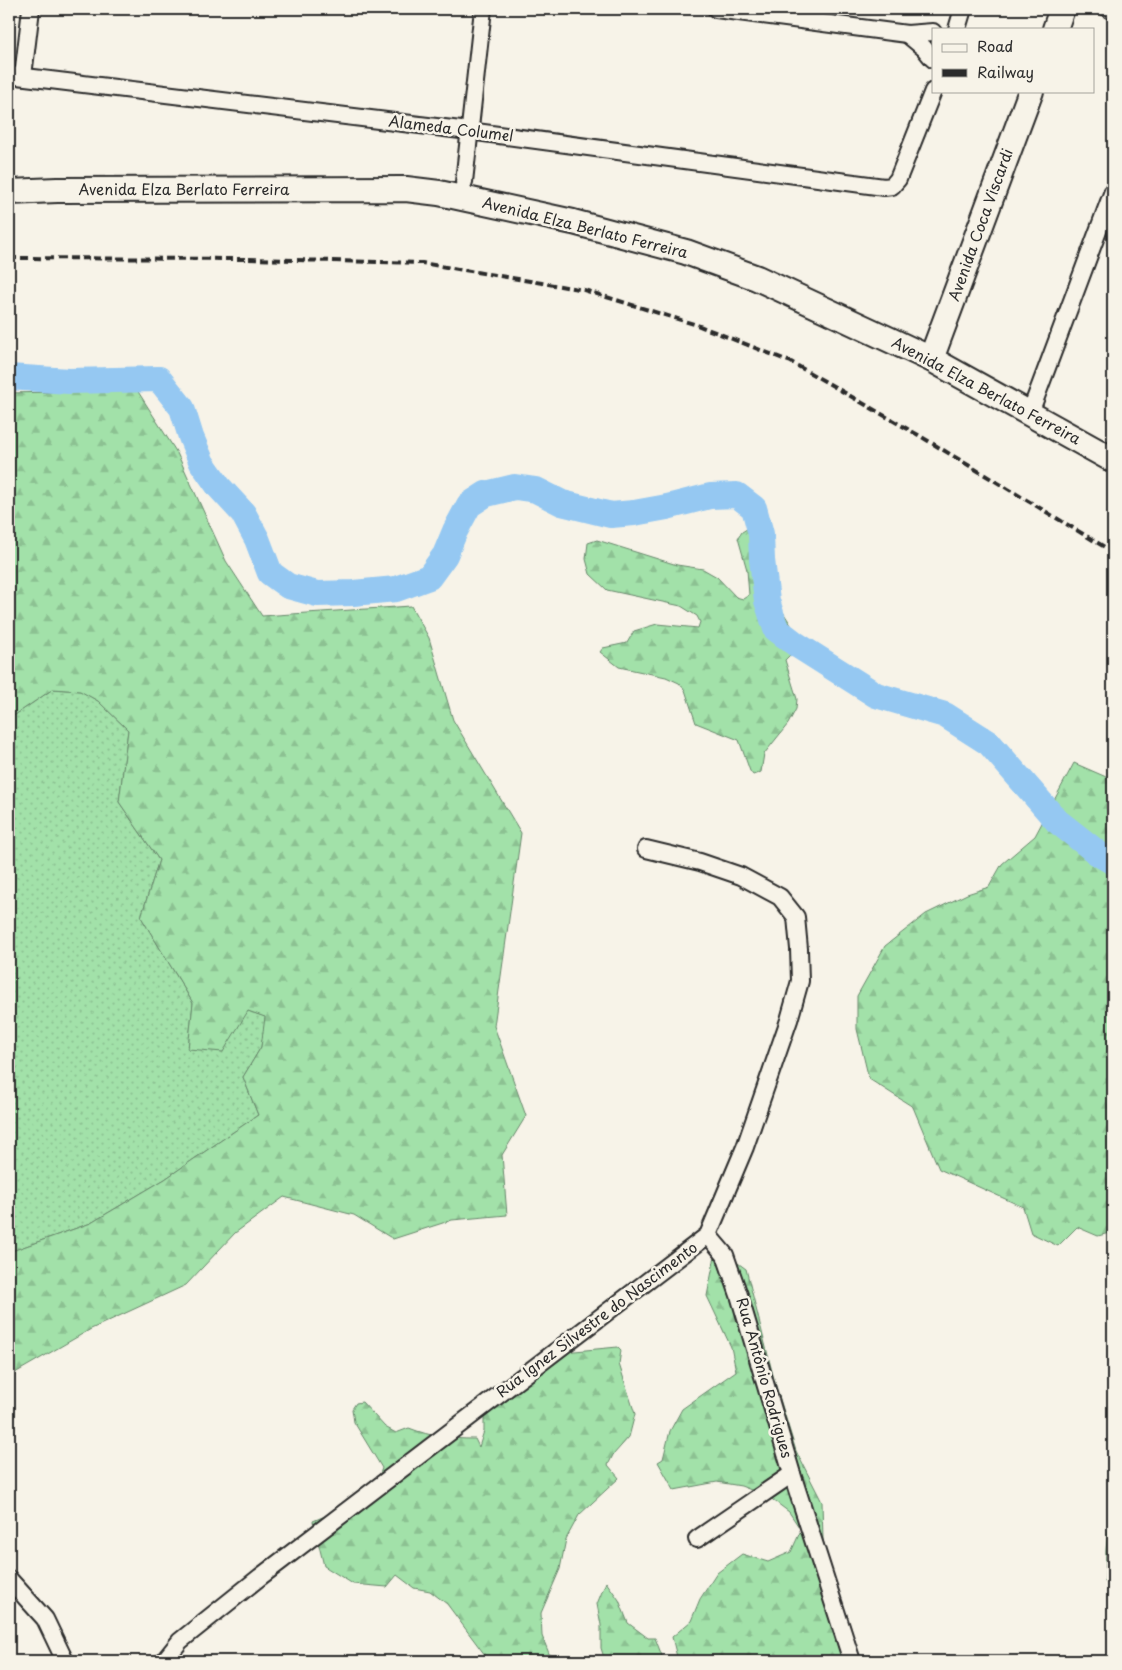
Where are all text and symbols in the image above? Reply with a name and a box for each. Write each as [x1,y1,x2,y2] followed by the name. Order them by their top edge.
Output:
[932,28,1094,92] legend
[977,34,1013,57] text: Road
[977,60,1034,83] text: Railway
[387,108,515,147] street label: Alameda Columel
[941,145,1018,304] street label: Avenida Coca Viscardi
[78,177,290,200] street label: Avenida Elza Berlato Ferreira
[480,190,691,263] street label: Avenida Elza Berlato Ferreira
[888,330,1086,450] street label: Avenida Elza Berlato Ferreira
[491,1235,702,1402] street label: Rua Ignez Silvestre do Nascimento
[731,1295,799,1461] street label: Rua Antônio Rodrigues

